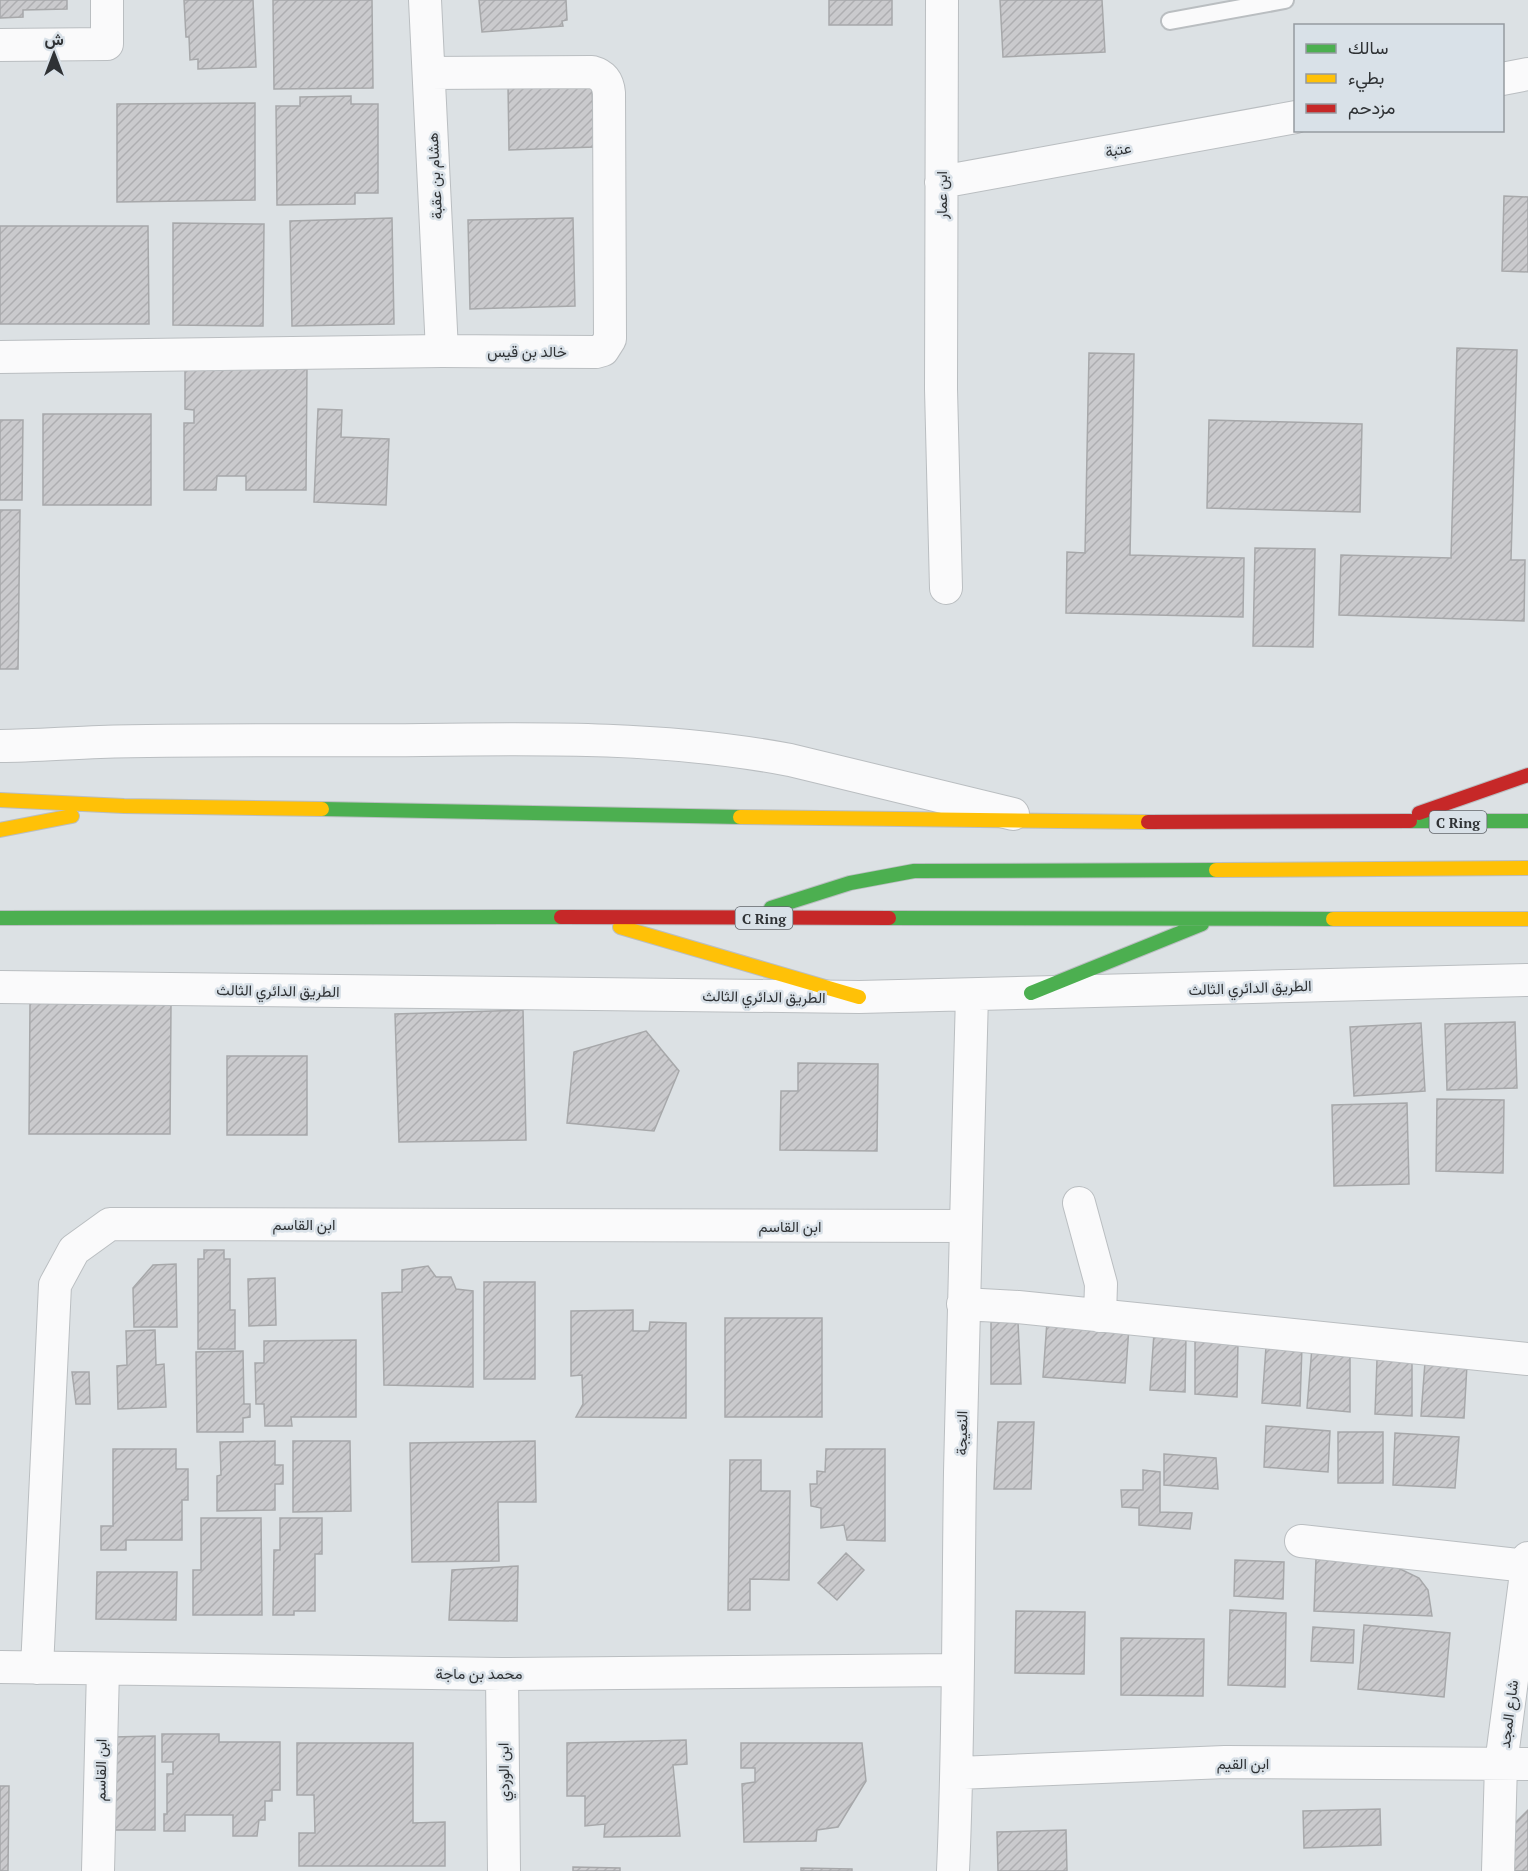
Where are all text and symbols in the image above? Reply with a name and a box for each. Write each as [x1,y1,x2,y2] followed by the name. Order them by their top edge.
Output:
[24,24,84,84] north arrow
[1294,24,1504,132] legend
[44,28,64,50] text: ش
[1348,35,1388,59] text: سالك
[1348,65,1384,93] text: بطيء
[1348,95,1395,120] text: مزدحم
[422,132,447,220] street label: هشام بن عقبة
[1103,137,1133,161] street label: عتبة
[931,171,952,220] street label: ابن عمار
[487,341,567,362] street label: خالد بن قيس
[1430,811,1486,833] road number: C Ring
[736,907,792,929] road number: C Ring
[1188,975,1312,1003] street label: الطريق الدائري الثالث
[216,979,340,1005] street label: الطريق الدائري الثالث
[702,985,826,1011] street label: الطريق الدائري الثالث
[273,1214,335,1235] street label: ابن القاسم
[759,1216,821,1237] street label: ابن القاسم
[951,1410,971,1456] street label: النعيجة
[435,1663,523,1684] street label: محمد بن ماجة
[1494,1679,1524,1749] street label: شارع المجد
[89,1738,112,1802] street label: ابن القاسم
[492,1742,518,1801] street label: ابن الوردي
[1217,1753,1269,1774] street label: ابن القيم

